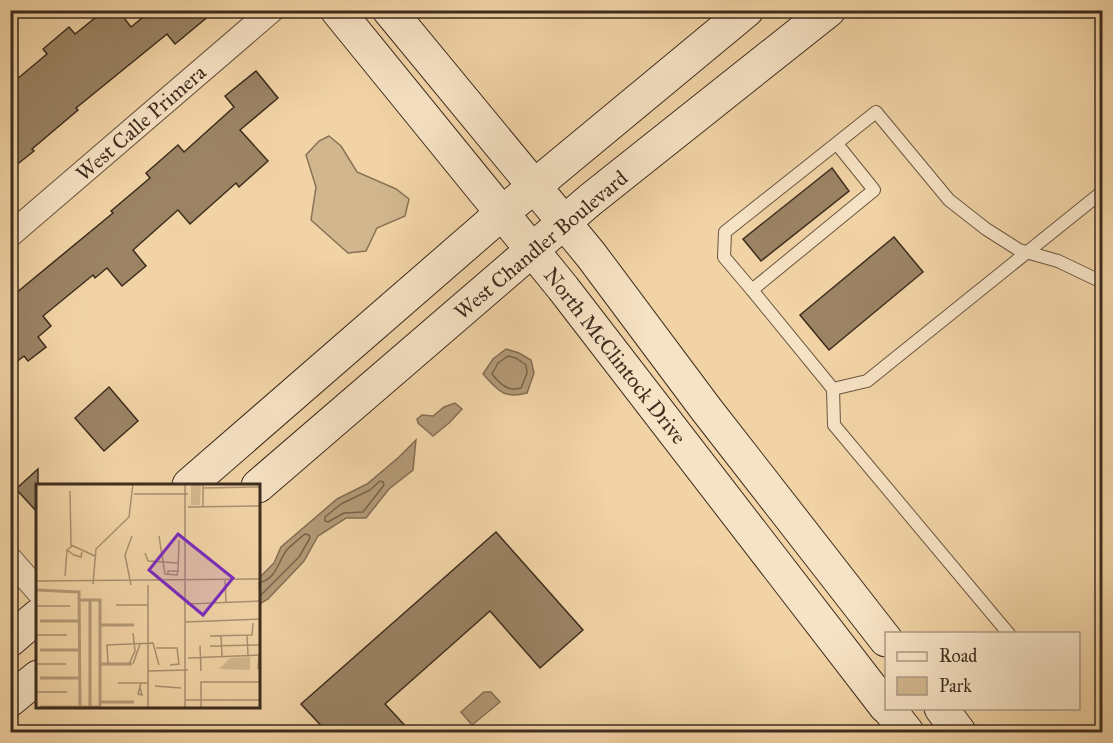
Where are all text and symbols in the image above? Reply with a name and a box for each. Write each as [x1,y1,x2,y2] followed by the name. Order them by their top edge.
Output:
[71,59,211,187] street label: West Calle Primera
[449,165,633,325] street label: West Chandler Boulevard
[538,263,692,450] street label: North McClintock Drive
[36,484,260,707] inset map
[885,632,1080,710] legend
[939,645,977,667] text: Road
[939,675,972,697] text: Park

